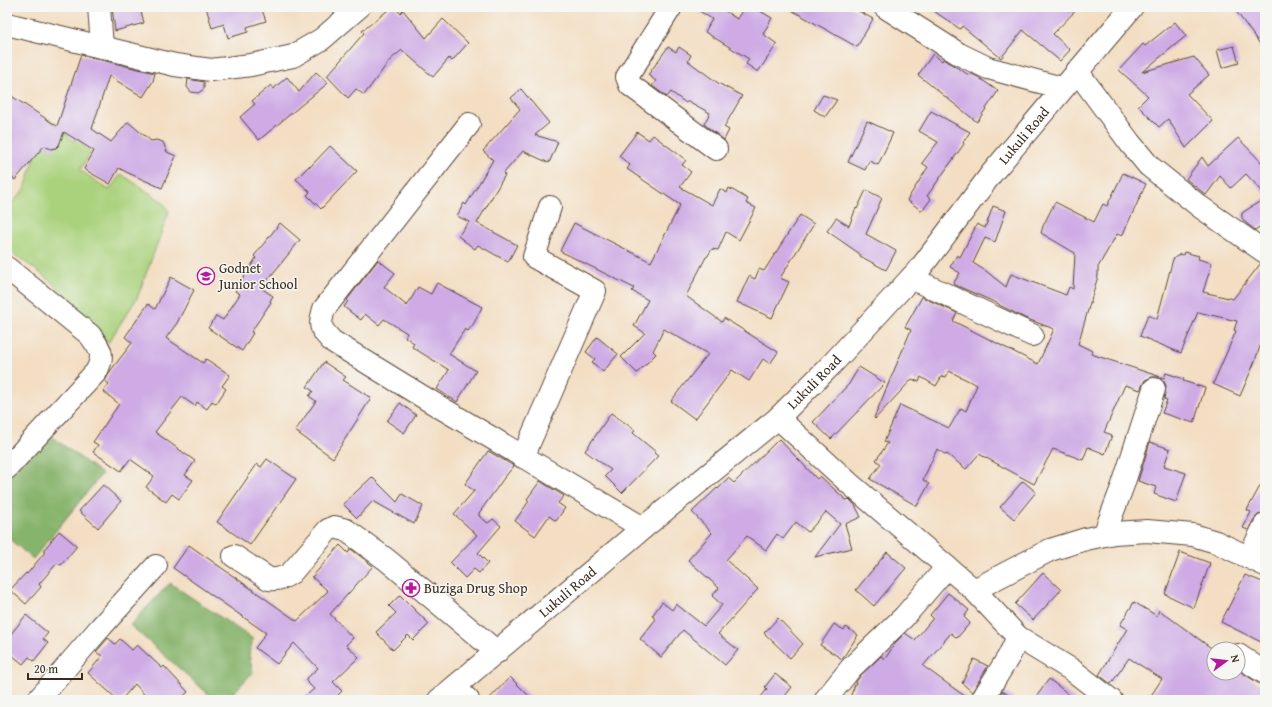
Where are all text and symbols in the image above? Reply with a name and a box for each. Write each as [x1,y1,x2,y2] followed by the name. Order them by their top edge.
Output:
[994,102,1054,168] street label: Lukuli Road
[217,258,298,294] place label: Godnet Junior School
[196,266,216,286] school or university icon: Godnet Junior School
[782,350,846,414] street label: Lukuli Road
[534,561,601,622] street label: Lukuli Road
[401,578,421,598] pharmacy icon: Buziga Drug Shop
[424,578,528,598] place label: Buziga Drug Shop
[1206,641,1246,681] north arrow
[1227,653,1245,665] text: N
[28,655,82,681] scale bar
[34,660,58,677] text: 20 m

